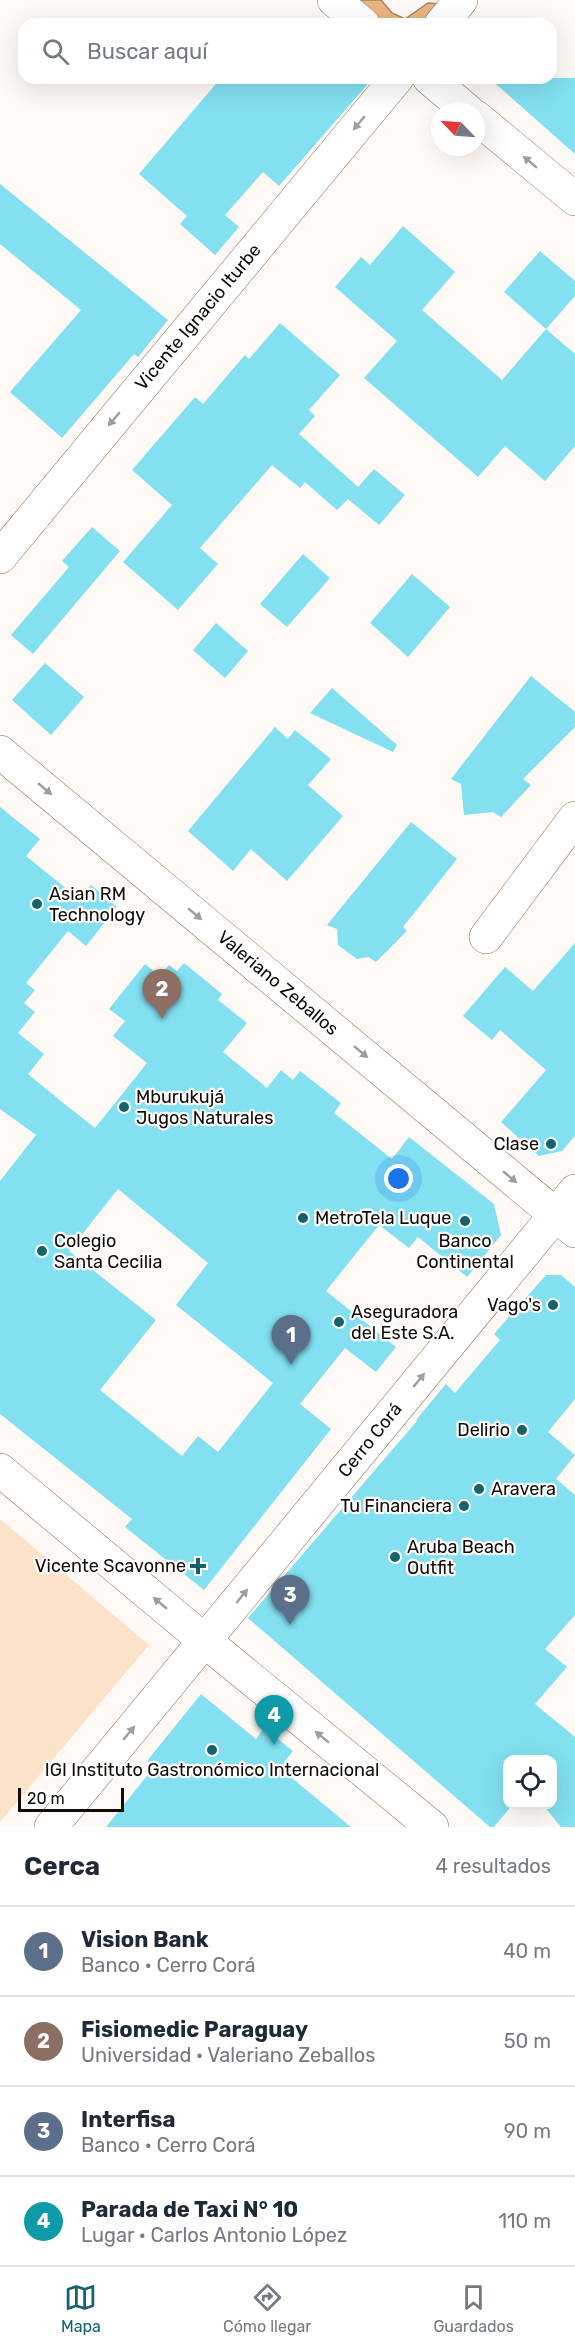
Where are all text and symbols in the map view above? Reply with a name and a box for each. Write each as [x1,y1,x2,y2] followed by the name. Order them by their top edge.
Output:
[18,18,557,84] search box
[39,35,72,68] icon: search
[87,38,208,65] text: Buscar aquí
[431,102,485,156] north arrow
[353,115,366,131] one-way arrow
[523,156,538,169] one-way arrow
[130,239,266,395] street label: Vicente Ignacio Iturbe
[108,411,121,427] one-way arrow
[37,782,52,795] one-way arrow
[49,883,145,926] place label: Asian RM Technology
[30,897,44,911] marker: Asian RM Technology
[187,907,202,920] one-way arrow
[213,926,343,1040] street label: Valeriano Zeballos
[142,970,182,1019] pin: 2
[353,1046,368,1058] one-way arrow
[136,1086,273,1129] place label: Mburukujá Jugos Naturales
[117,1100,131,1114] marker: Mburukujá Jugos Naturales
[493,1133,539,1155] place label: Clase
[544,1137,558,1151] marker: Clase
[384,1164,413,1193] your location
[502,1170,517,1183] one-way arrow
[315,1207,451,1229] place label: MetroTela Luque
[296,1211,310,1225] marker: MetroTela Luque
[458,1214,472,1228] marker: Banco Continental
[54,1230,162,1273] place label: Colegio Santa Cecilia
[416,1230,514,1273] place label: Banco Continental
[35,1244,49,1258] marker: Colegio Santa Cecilia
[487,1294,541,1316] place label: Vago's
[546,1298,560,1312] marker: Vago's
[351,1301,458,1344] place label: Aseguradora del Este S.A.
[332,1315,346,1329] marker: Aseguradora del Este S.A.
[272,1316,310,1365] pin: 1
[413,1372,426,1388] one-way arrow
[333,1398,407,1482] street label: Cerro Corá
[457,1419,510,1441] place label: Delirio
[515,1423,529,1437] marker: Delirio
[491,1478,556,1500] place label: Aravera
[472,1482,486,1496] marker: Aravera
[340,1495,452,1517] place label: Tu Financiera
[457,1499,471,1513] marker: Tu Financiera
[407,1536,515,1579] place label: Aruba Beach Outfit
[388,1550,402,1564] marker: Aruba Beach Outfit
[35,1555,186,1577] place label: Vicente Scavonne
[191,1559,205,1573] marker: Vicente Scavonne
[270,1576,310,1625] pin: 3
[236,1588,248,1603] one-way arrow
[152,1597,168,1610] one-way arrow
[254,1696,294,1745] pin: 4
[122,1725,135,1741] one-way arrow
[314,1731,329,1743] one-way arrow
[205,1743,219,1757] marker: IGI Instituto Gastronómico Internacional
[503,1755,557,1809] map controls
[503,1755,557,1809] button: locate
[45,1759,379,1781] place label: IGI Instituto Gastronómico Internacional
[18,1785,124,1812] scale bar
[27,1789,65,1808] text: 20 m
[24,1851,100,1882] text: Cerca
[436,1854,551,1878] text: 4 resultados
[81,1926,209,1953] text: Vision Bank
[39,1939,48,1963] text: 1
[503,1939,551,1963] text: 40 m
[81,1953,256,1977] text: Banco · Cerro Corá
[81,2016,308,2043] text: Fisiomedic Paraguay
[37,2029,50,2053] text: 2
[504,2029,551,2053] text: 50 m
[81,2043,376,2067] text: Universidad · Valeriano Zeballos
[81,2106,176,2133] text: Interfisa
[37,2119,50,2143] text: 3
[504,2119,551,2143] text: 90 m
[81,2133,256,2157] text: Banco · Cerro Corá
[81,2196,298,2223] text: Parada de Taxi N° 10
[37,2209,50,2233] text: 4
[499,2209,551,2233] text: 110 m
[81,2223,347,2247] text: Lugar · Carlos Antonio López
[61,2281,101,2336] tab: Mapa
[223,2281,311,2336] tab: Cómo llegar
[433,2281,514,2336] tab: Guardados

